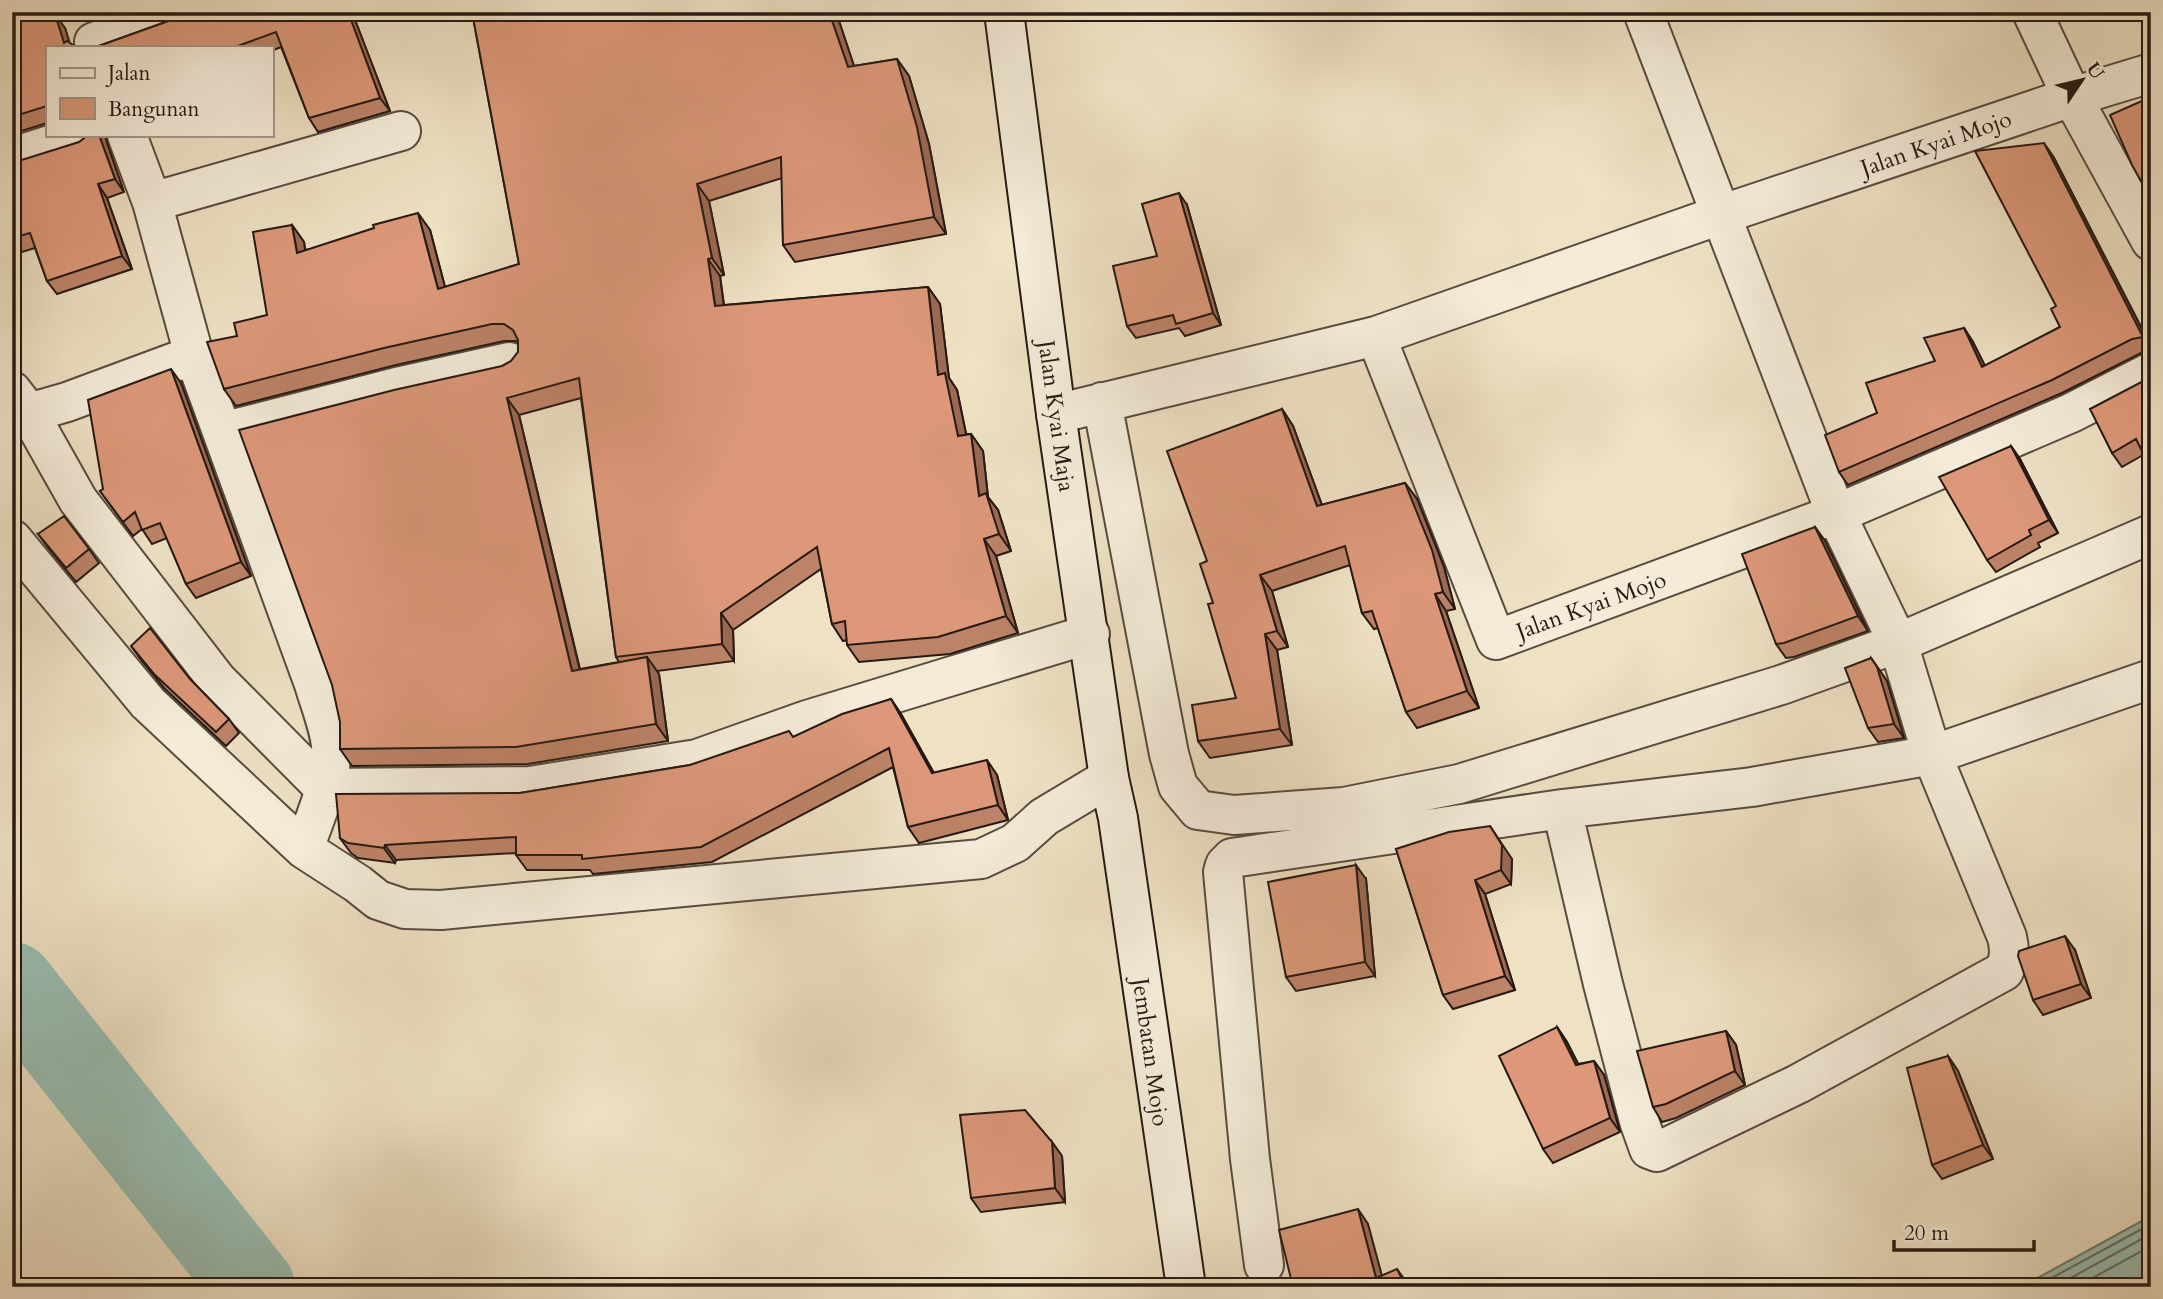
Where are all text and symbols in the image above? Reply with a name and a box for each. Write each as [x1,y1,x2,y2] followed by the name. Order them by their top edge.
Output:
[46,46,273,136] legend
[2048,46,2118,116] north arrow
[2080,57,2110,85] text: U
[105,59,151,88] text: Jalan
[108,95,200,124] text: Bangunan
[1854,103,2016,185] street label: Jalan Kyai Mojo
[1030,335,1082,494] street label: Jalan Kyai Maja
[1509,564,1671,648] street label: Jalan Kyai Mojo
[1124,973,1176,1128] street label: Jembatan Mojo
[1894,1208,2034,1252] scale bar
[1904,1219,1949,1248] text: 20 m

